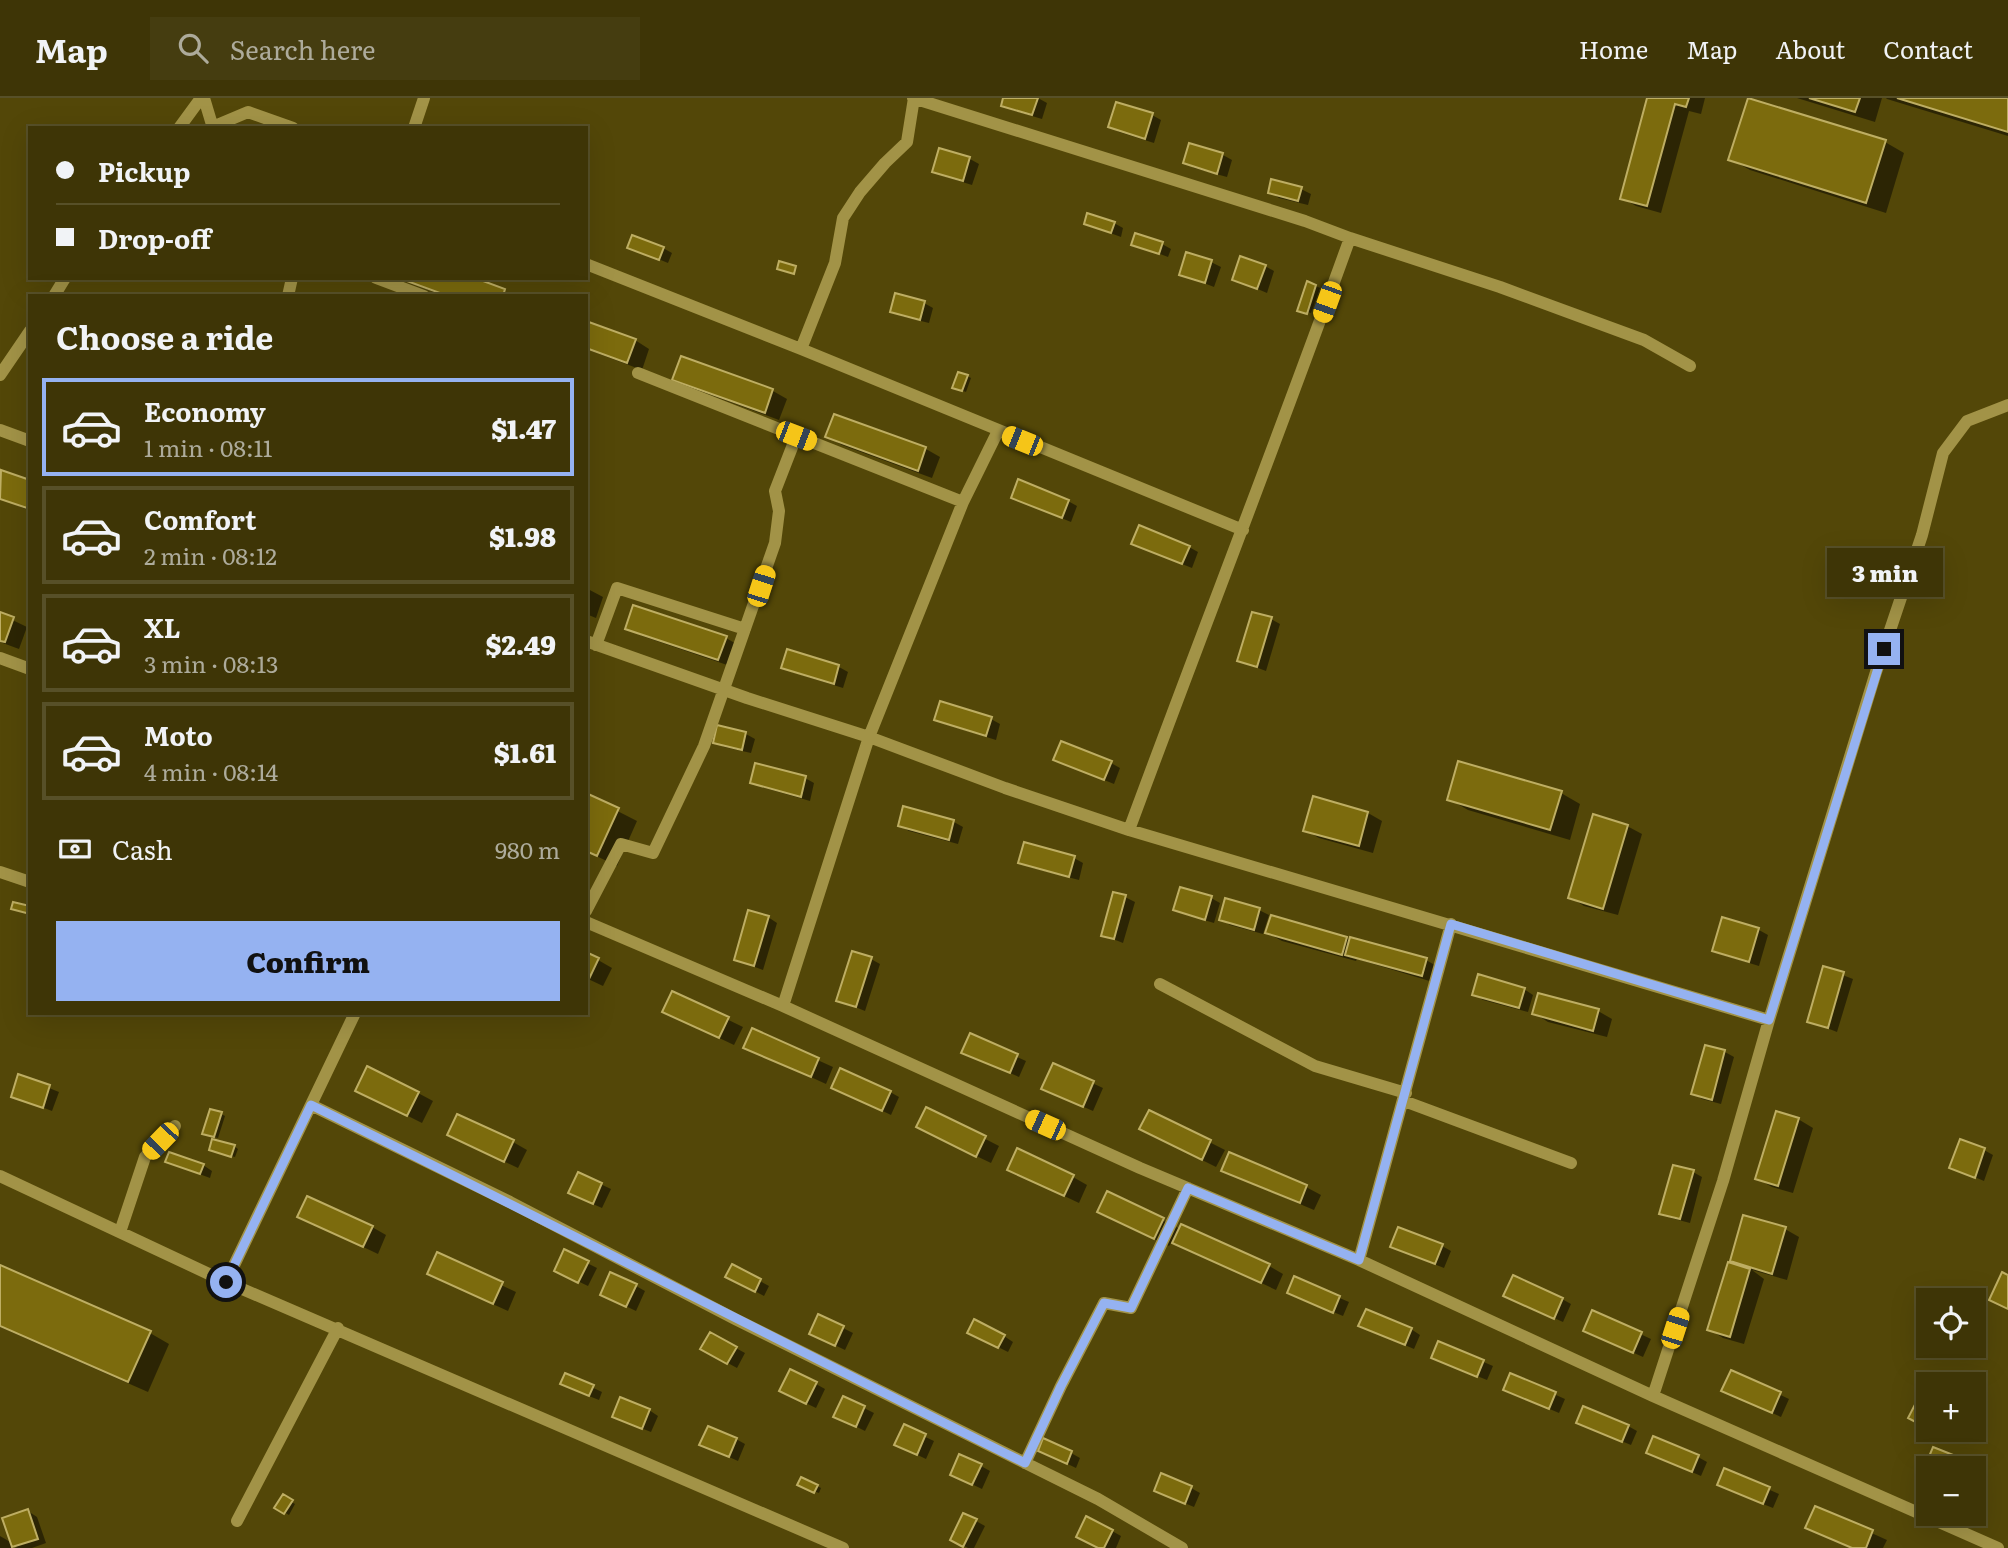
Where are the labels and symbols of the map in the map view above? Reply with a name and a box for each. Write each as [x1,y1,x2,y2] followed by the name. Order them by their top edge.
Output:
[1310,279,1345,325] car
[773,419,820,453] car
[999,423,1046,459] car
[1826,547,1942,596] callout: 3 min
[745,563,778,609] car
[1868,633,1900,665] route end
[1022,1107,1069,1143] car
[138,1119,183,1163] car
[210,1266,242,1298] route start
[1659,1305,1692,1351] car

